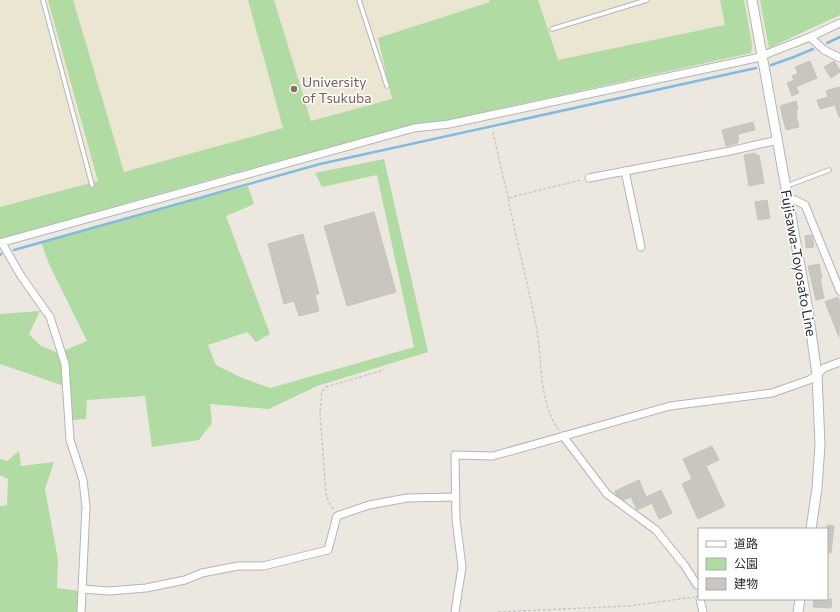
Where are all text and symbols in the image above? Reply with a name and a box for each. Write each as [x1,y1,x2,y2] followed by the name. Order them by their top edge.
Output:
[302,73,372,106] place label: University of Tsukuba
[289,84,299,94] marker: University of Tsukuba
[778,188,820,338] street label: Fujisawa-Toyosato Line
[698,528,828,600] legend
[734,536,758,550] text: 道路
[734,556,758,570] text: 公園
[734,576,758,590] text: 建物

